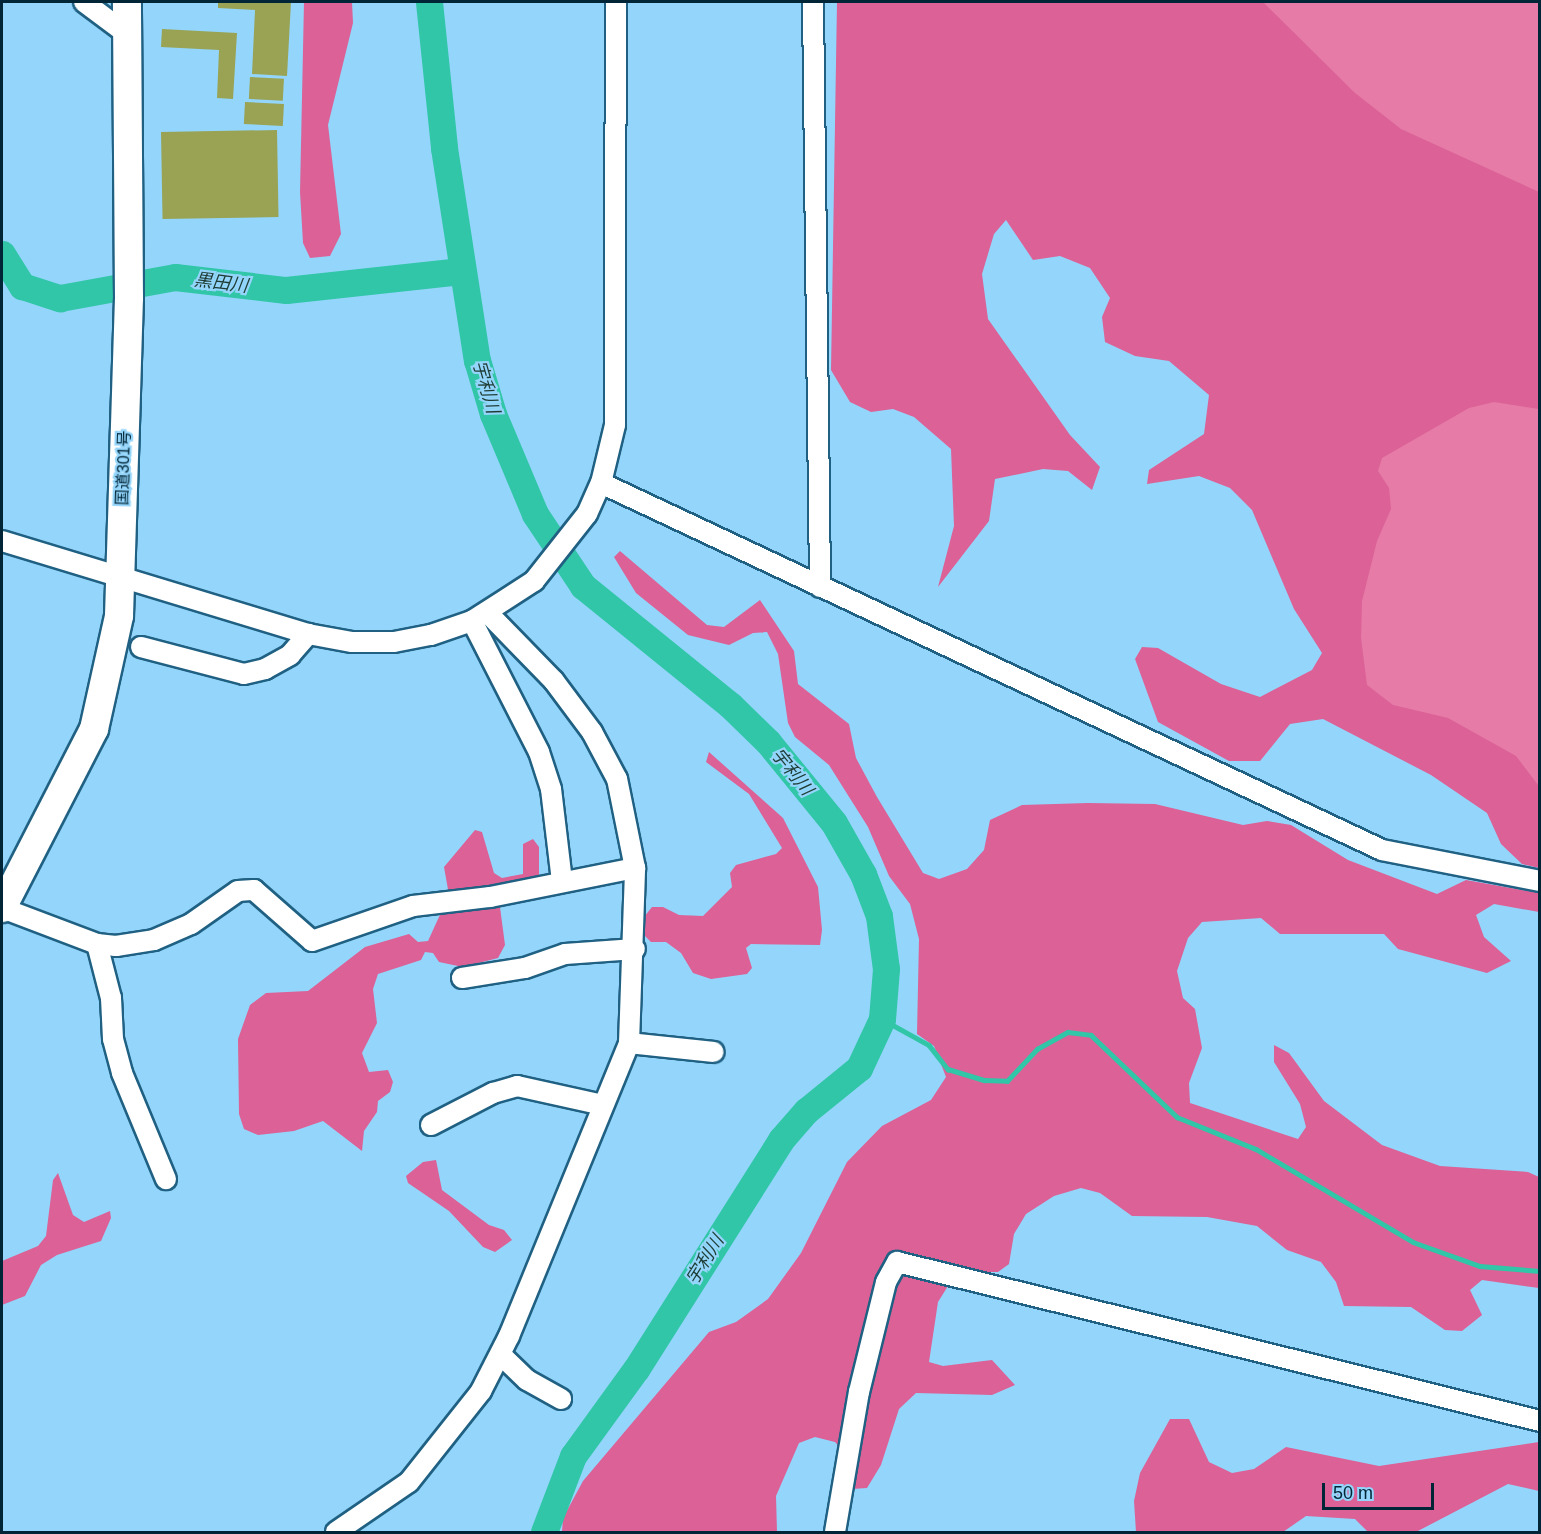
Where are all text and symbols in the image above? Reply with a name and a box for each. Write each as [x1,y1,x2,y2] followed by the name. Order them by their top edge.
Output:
[193,269,249,297] water label: 黒田川
[468,358,504,416] water label: 宇利川
[113,430,135,506] street label: 国道301号
[767,744,817,800] water label: 宇利川
[682,1231,728,1289] water label: 宇利川
[1325,1471,1438,1509] scale bar
[1333,1483,1373,1503] text: 50 m

